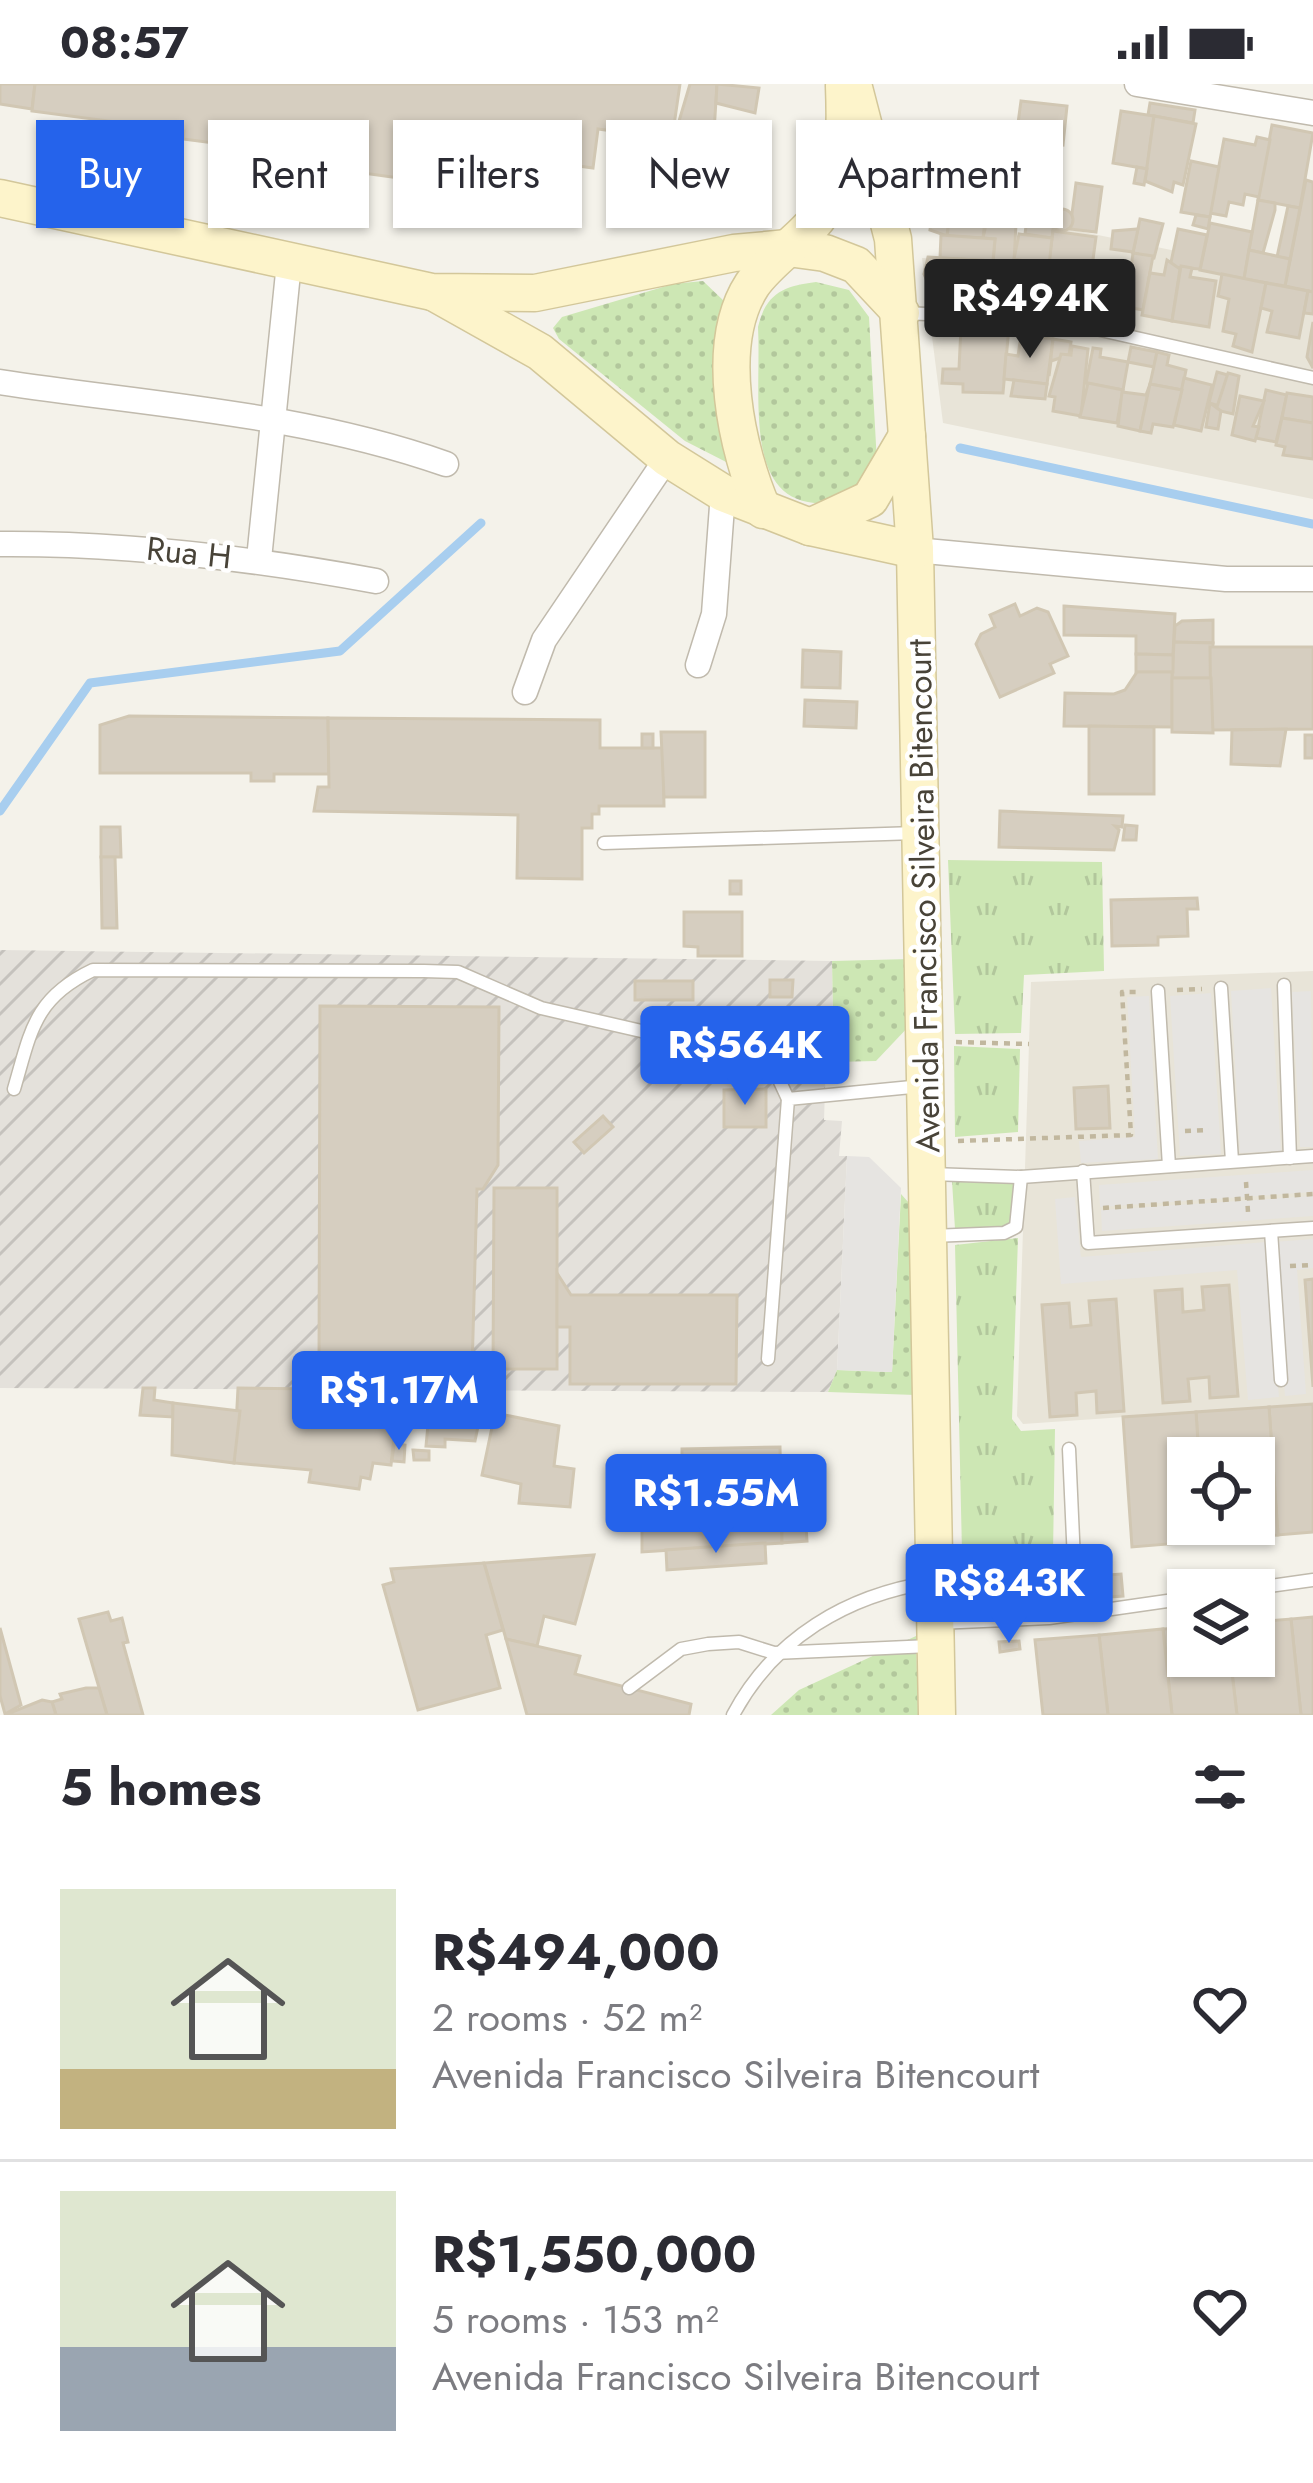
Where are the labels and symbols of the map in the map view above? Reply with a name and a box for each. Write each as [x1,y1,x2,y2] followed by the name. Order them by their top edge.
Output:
[932,259,1128,361] pin: R$494K
[144,525,234,580] street label: Rua H
[896,639,951,1153] street label: Avenida Francisco Silveira Bitencourt
[647,1006,843,1108] pin: R$564K
[288,1351,510,1453] pin: R$1.17M
[605,1454,827,1556] pin: R$1.55M
[911,1544,1107,1646] pin: R$843K

